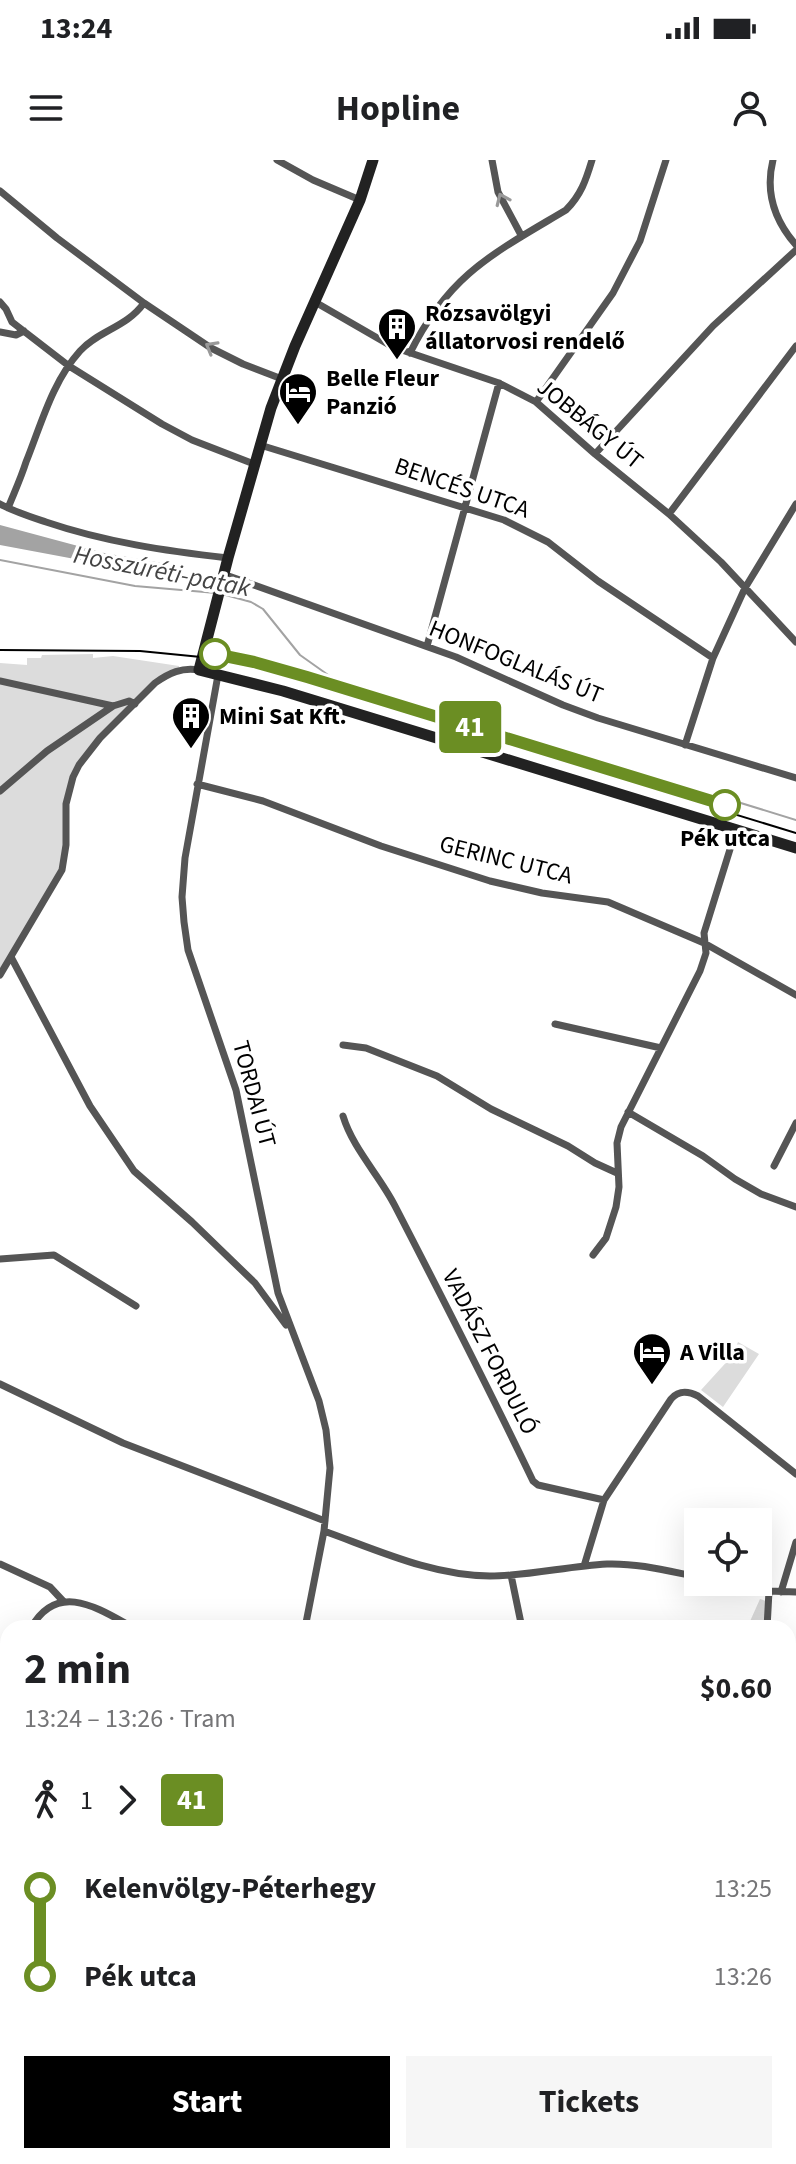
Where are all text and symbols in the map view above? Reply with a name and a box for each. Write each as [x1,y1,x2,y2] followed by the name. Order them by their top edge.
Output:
[40,7,112,50] text: 13:24
[336,83,460,134] text: Hopline
[24,86,68,130] icon: menu
[728,86,772,130] icon: person
[496,193,512,207] one-way arrow
[425,296,625,359] place label: Rózsavölgyi állatorvosi rendelő
[376,306,418,361] building icon: Rózsavölgyi állatorvosi rendelő
[205,341,220,357] one-way arrow
[326,361,439,424] place label: Belle Fleur Panzió
[529,370,651,478] street label: JOBBÁGY ÚT
[277,371,319,426] hotel icon: Belle Fleur Panzió
[390,449,534,527] street label: BENCÉS UTCA
[70,536,254,606] water label: Hosszúréti-patak
[424,611,608,713] street label: HONFOGLALÁS ÚT
[200,639,230,669] unlabelled marker
[170,695,212,750] building icon: Mini Sat Kft.
[219,699,347,734] place label: Mini Sat Kft.
[434,701,506,753] line badge: 41
[455,707,485,747] text: 41
[710,790,740,820] marker: Pék utca
[680,821,770,856] place label: Pék utca
[436,827,576,893] street label: GERINC UTCA
[223,1037,285,1151] street label: TORDAI ÚT
[433,1263,547,1441] street label: VADÁSZ FORDULÓ
[631,1331,673,1386] hotel icon: A Villa
[679,1335,745,1370] place label: A Villa
[684,1508,772,1596] map controls
[684,1508,772,1596] button: locate
[24,1638,131,1701] text: 2 min
[700,1667,772,1710] text: $0.60
[24,1700,236,1737] text: 13:24 – 13:26 · Tram
[24,1778,68,1822] icon: walk
[105,1778,149,1822] icon: forward
[177,1780,207,1820] text: 41
[80,1782,93,1819] text: 1
[84,1867,376,1910] text: Kelenvölgy-Péterhegy
[714,1870,772,1907] text: 13:25
[84,1955,197,1998] text: Pék utca
[714,1958,772,1995] text: 13:26
[24,2056,390,2148] button: Start
[406,2056,772,2148] button: Tickets

